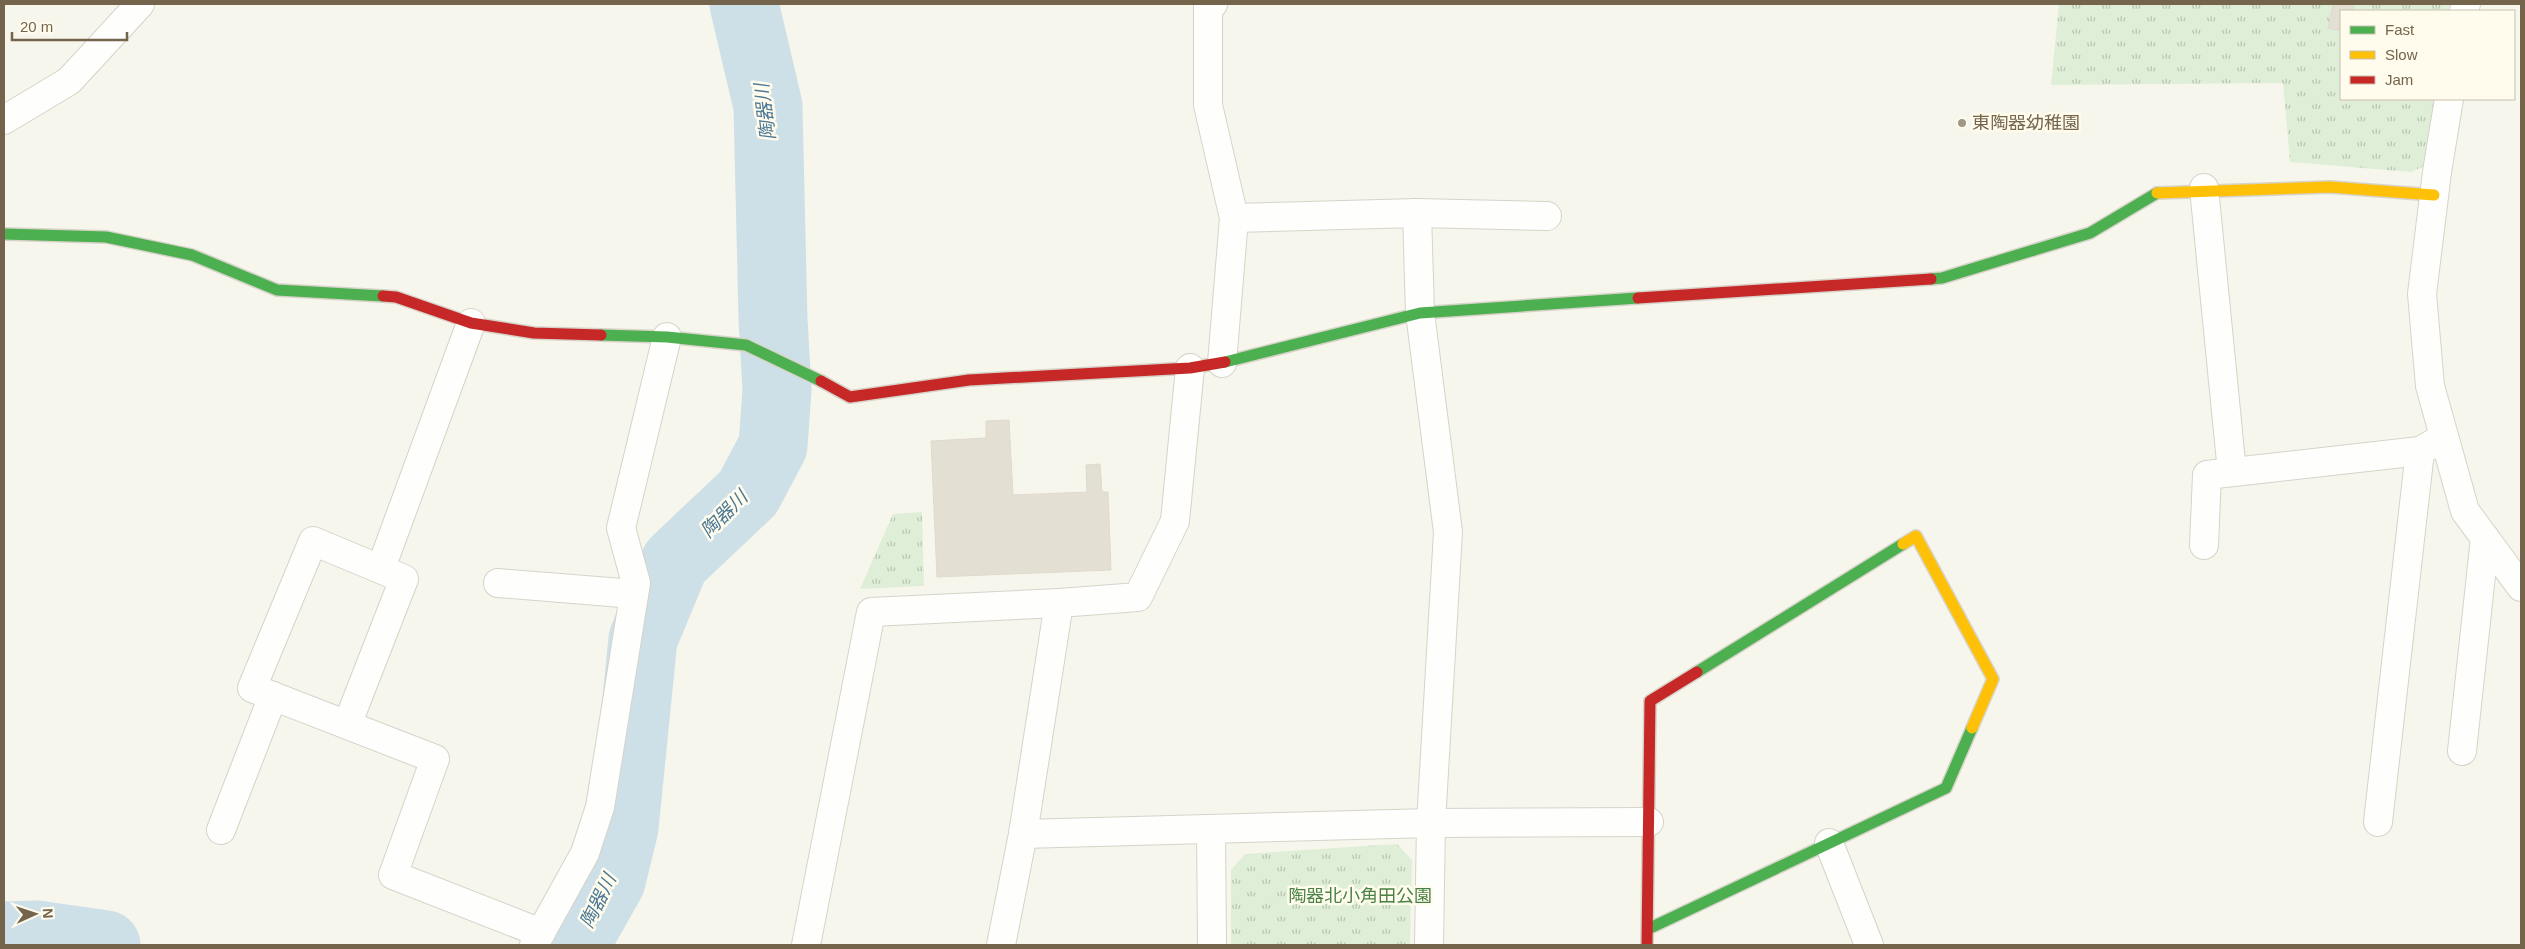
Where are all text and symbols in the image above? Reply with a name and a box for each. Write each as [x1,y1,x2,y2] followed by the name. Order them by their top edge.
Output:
[12,10,128,42] scale bar
[2340,10,2515,100] legend
[20,18,53,35] text: 20 m
[2385,21,2415,38] text: Fast
[2385,46,2418,63] text: Slow
[2385,71,2413,88] text: Jam
[751,80,779,142] water label: 陶器川
[1972,113,2080,133] place label: 東陶器幼稚園
[1956,117,1968,129] marker: 東陶器幼稚園
[696,485,753,542] water label: 陶器川
[576,869,621,931] water label: 陶器川
[1288,886,1432,906] park label: 陶器北小角田公園
[10,889,60,939] north arrow
[40,908,56,919] text: N

